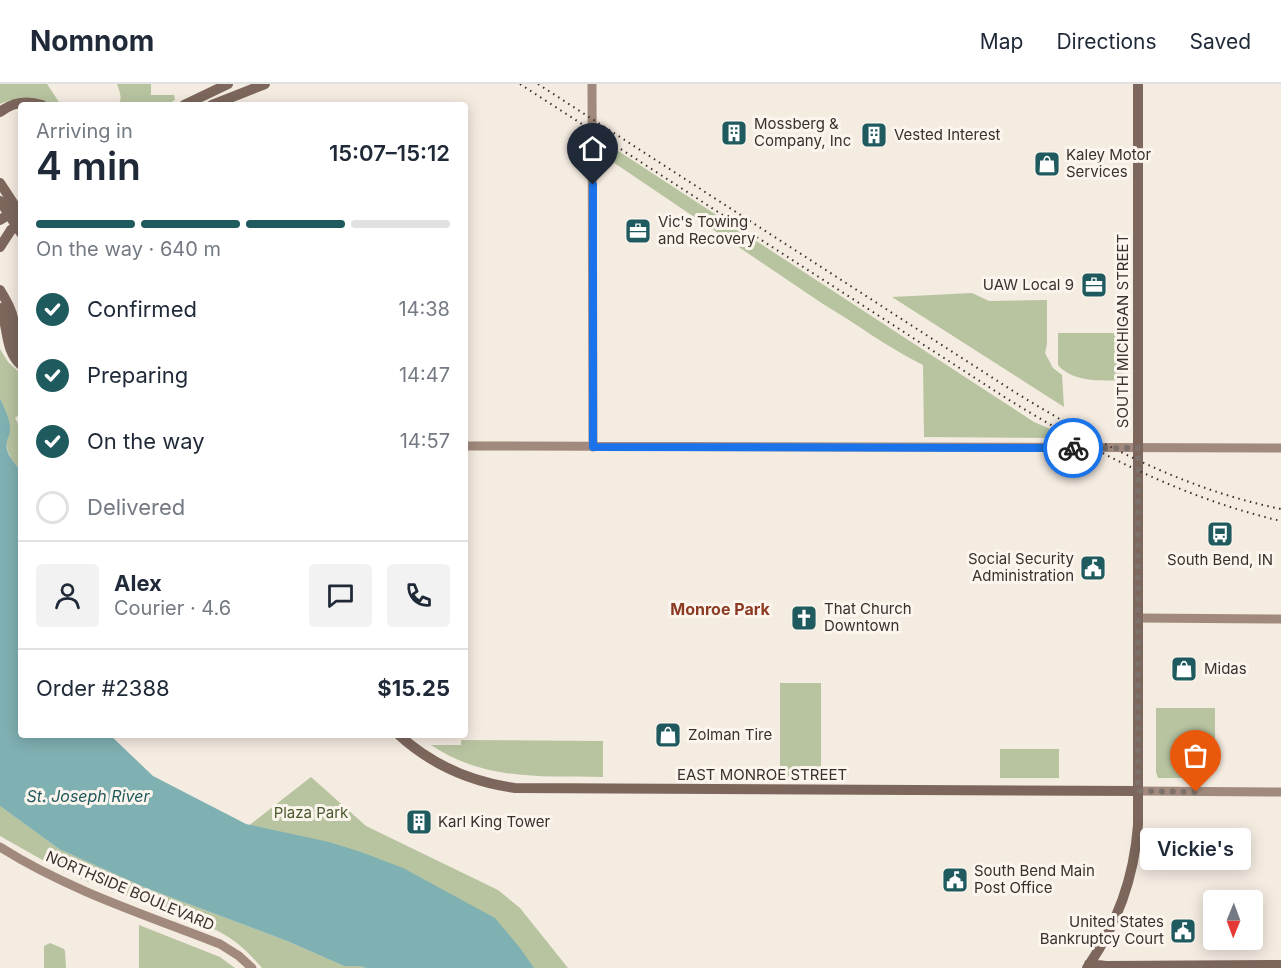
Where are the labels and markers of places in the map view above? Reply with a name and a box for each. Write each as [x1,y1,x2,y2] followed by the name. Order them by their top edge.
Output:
[754,114,851,150] place label: Mossberg & Company, Inc
[719,118,749,148] building icon: Mossberg & Company, Inc
[859,120,889,150] building icon: Vested Interest
[567,123,618,185] pin
[894,125,1001,144] place label: Vested Interest
[1066,145,1152,181] place label: Kaley Motor Services
[1032,149,1062,179] shop icon: Kaley Motor Services
[658,212,756,248] place label: Vic's Towing and Recovery
[623,216,653,246] office icon: Vic's Towing and Recovery
[1079,270,1109,300] office icon: UAW Local 9
[983,275,1074,294] place label: UAW Local 9
[1205,519,1235,549] bus stop icon: South Bend, IN
[968,549,1075,585] place label: Social Security Administration
[1167,550,1273,569] place label: South Bend, IN
[1078,553,1108,583] public building icon: Social Security Administration
[824,599,912,635] place label: That Church Downtown
[789,603,819,633] church icon: That Church Downtown
[1169,654,1199,684] shop icon: Midas
[1204,659,1247,678] place label: Midas
[653,720,683,750] shop icon: Zolman Tire
[688,725,772,744] place label: Zolman Tire
[1170,730,1221,792] pin
[404,807,434,837] building icon: Karl King Tower
[438,812,550,831] place label: Karl King Tower
[1140,828,1252,870] callout: Vickie's
[974,861,1095,897] place label: South Bend Main Post Office
[940,865,970,895] public building icon: South Bend Main Post Office
[1040,912,1164,948] place label: United States Bankruptcy Court
[1168,916,1198,946] public building icon: United States Bankruptcy Court

